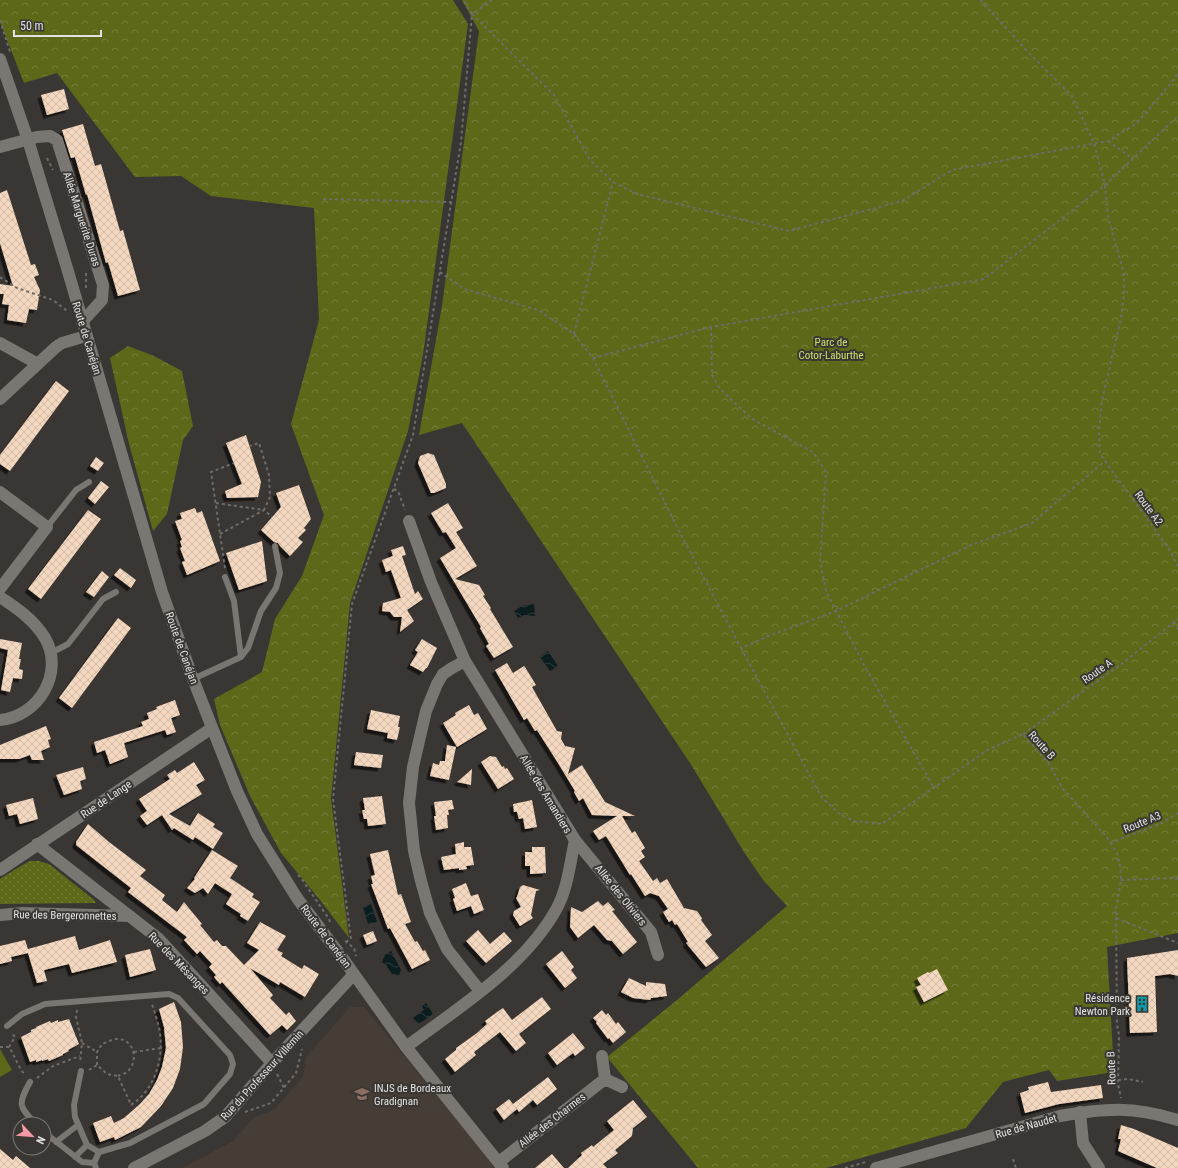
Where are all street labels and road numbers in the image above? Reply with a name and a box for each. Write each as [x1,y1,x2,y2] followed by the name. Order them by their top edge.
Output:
[60,170,103,268] street label: Allée Marguerite Duras
[69,300,104,376] street label: Route de Canéjan
[1132,489,1165,528] street label: Route A2
[162,610,201,686] street label: Route de Canéjan
[1080,656,1115,686] street label: Route A
[1026,728,1058,762] street label: Route B
[517,753,574,836] street label: Allée des Amandiers
[78,778,134,821] street label: Rue de Lange
[1121,809,1163,836] street label: Route A3
[592,862,649,928] street label: Allée des Oliviers
[298,902,354,970] street label: Route de Canéjan
[13,908,117,923] street label: Rue des Bergeronnettes
[146,929,212,997] street label: Rue des Mésanges
[218,1028,306,1123] street label: Rue du Professeur Villemin
[1104,1051,1119,1085] street label: Route B
[516,1090,588,1150] street label: Allée des Charmes
[994,1112,1058,1141] street label: Rue de Naudet

